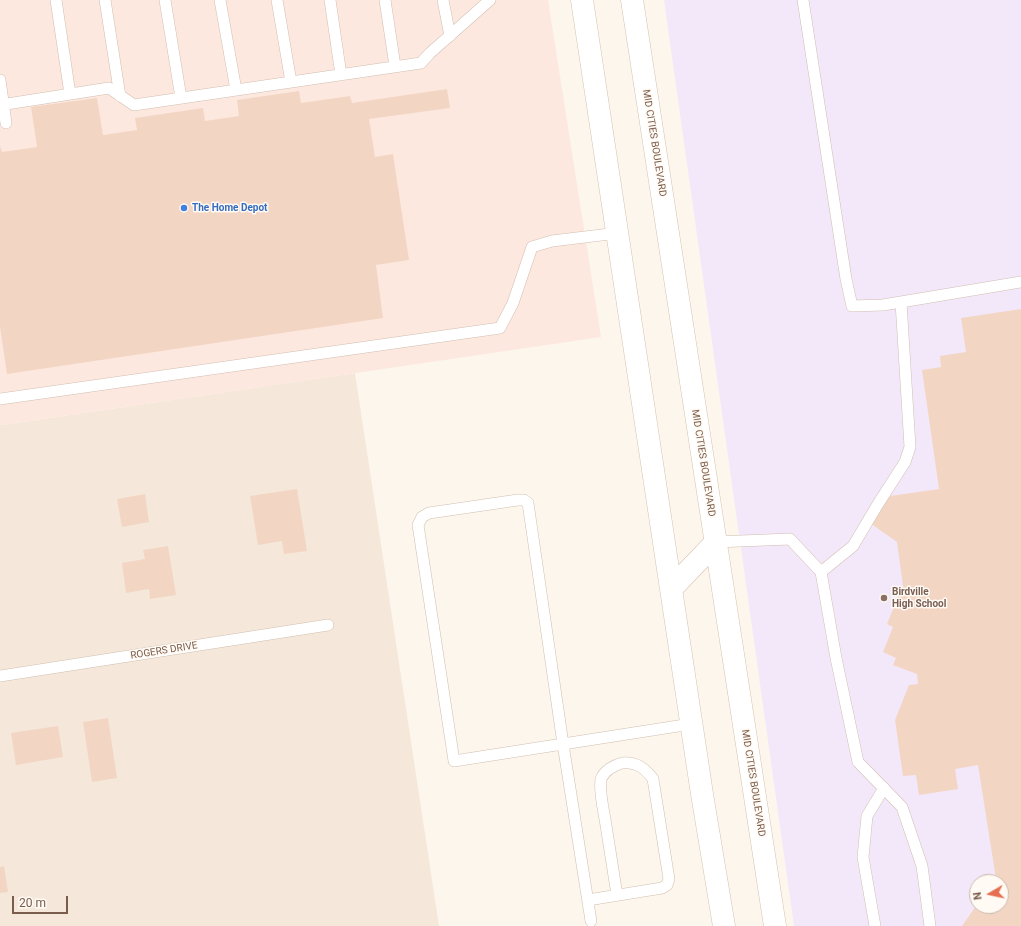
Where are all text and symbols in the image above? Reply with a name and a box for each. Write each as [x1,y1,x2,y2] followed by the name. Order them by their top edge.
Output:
[640,89,668,197] street label: MID CITIES BOULEVARD
[192,202,267,214] place label: The Home Depot
[179,203,189,213] marker: The Home Depot
[689,409,717,517] street label: MID CITIES BOULEVARD
[892,586,946,610] place label: Birdville High School
[879,593,889,603] marker: Birdville High School
[130,640,198,662] street label: ROGERS DRIVE
[739,729,767,837] street label: MID CITIES BOULEVARD
[969,874,1009,914] north arrow
[14,888,70,914] scale bar
[971,891,985,901] text: N
[19,896,46,910] text: 20 m

